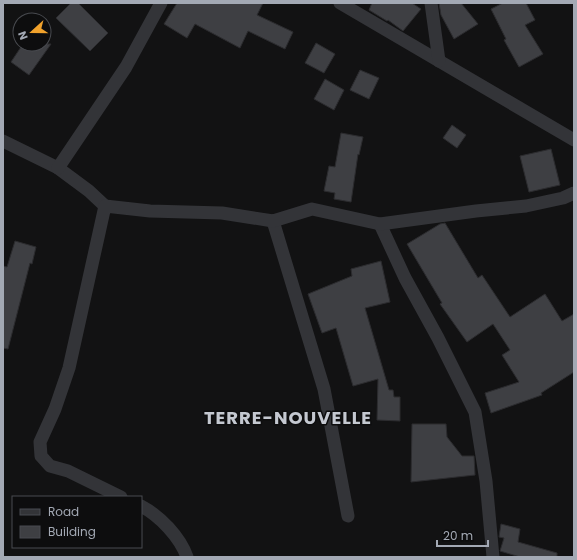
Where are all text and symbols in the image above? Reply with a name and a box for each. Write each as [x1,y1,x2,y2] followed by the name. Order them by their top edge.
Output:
[12,12,52,52] north arrow
[14,29,32,42] text: N
[204,405,372,430] district label: TERRE-NOUVELLE
[12,496,142,548] legend
[48,503,79,520] text: Road
[437,522,488,548] scale bar
[48,523,96,540] text: Building
[443,527,473,544] text: 20 m

